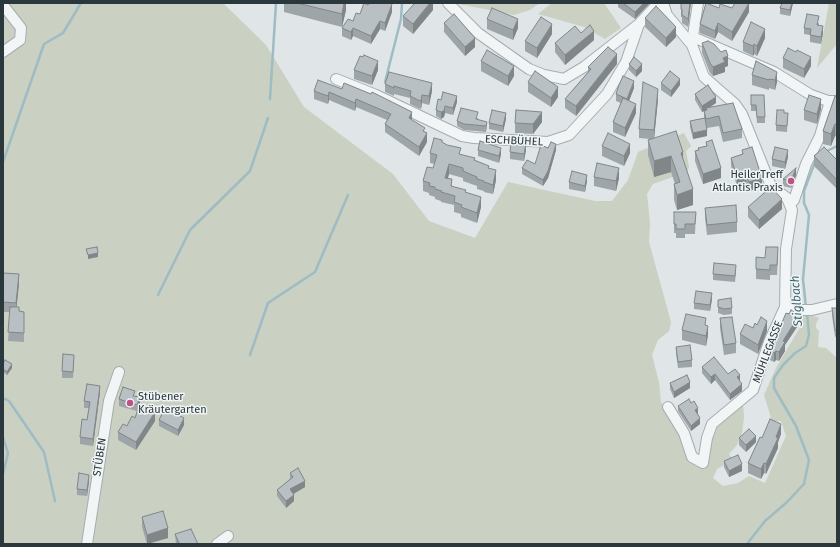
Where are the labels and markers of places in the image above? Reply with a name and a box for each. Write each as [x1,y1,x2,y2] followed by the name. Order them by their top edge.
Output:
[713,168,783,194] place label: HeilerTreff Atlantis Praxis
[786,176,796,186] marker: HeilerTreff Atlantis Praxis
[138,390,207,416] place label: Stübener Kräutergarten
[125,398,135,408] marker: Stübener Kräutergarten

